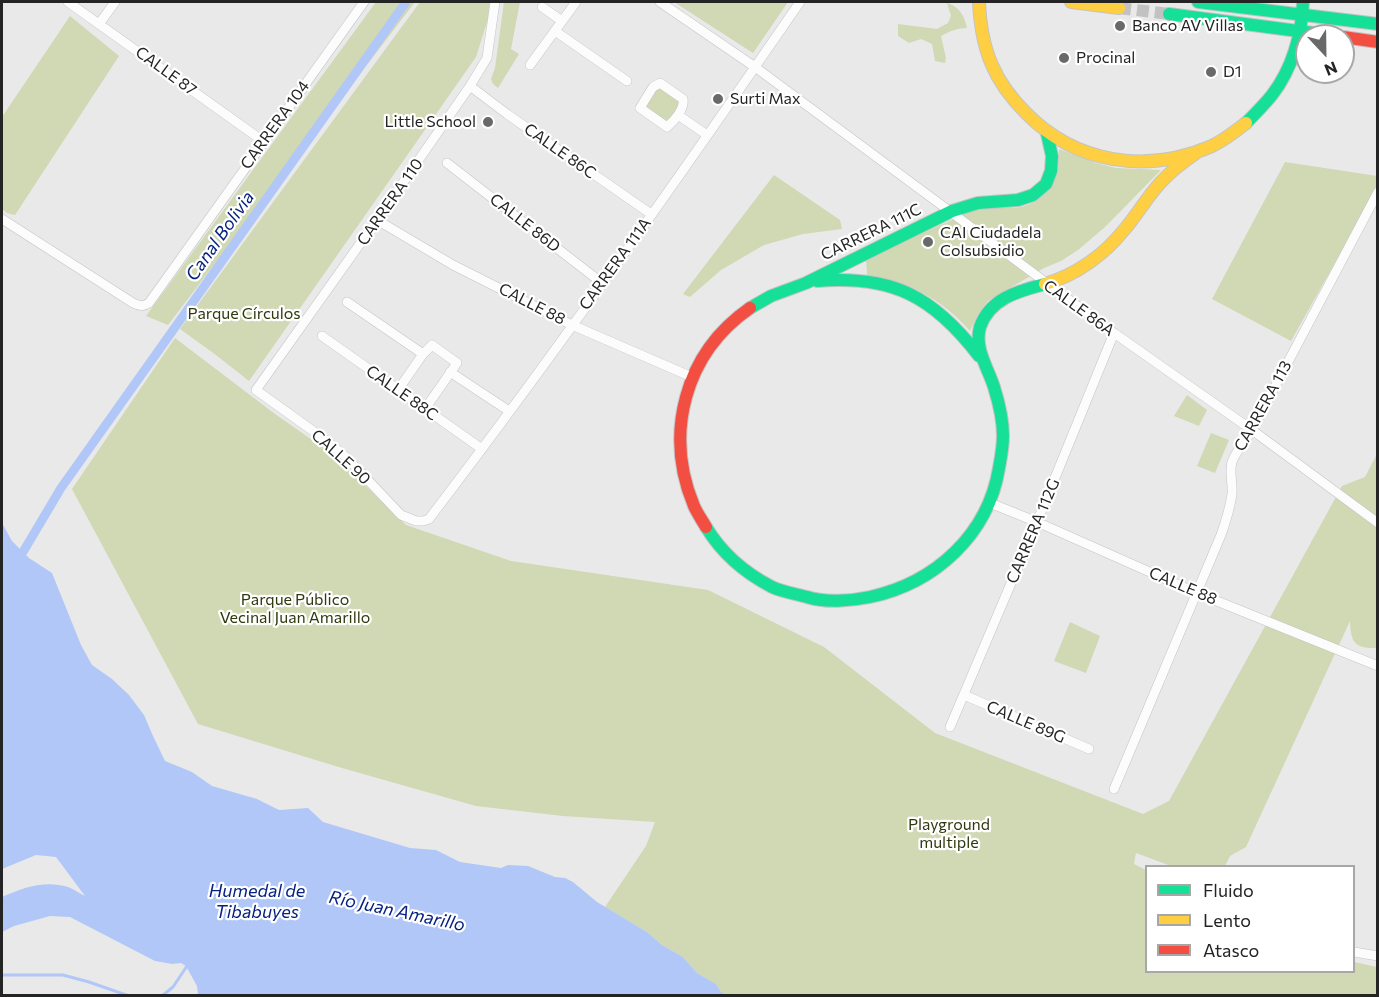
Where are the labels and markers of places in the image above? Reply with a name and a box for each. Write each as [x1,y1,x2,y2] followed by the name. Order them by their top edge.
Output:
[1132,16,1243,36] place label: Banco AV Villas
[1113,19,1127,33] marker: Banco AV Villas
[1076,48,1135,68] place label: Procinal
[1057,51,1071,65] marker: Procinal
[1223,62,1242,82] place label: D1
[1204,65,1218,79] marker: D1
[730,89,800,109] place label: Surti Max
[711,92,725,106] marker: Surti Max
[384,112,476,132] place label: Little School
[481,115,495,129] marker: Little School
[940,223,1041,261] place label: CAI Ciudadela Colsubsidio
[921,235,935,249] marker: CAI Ciudadela Colsubsidio

